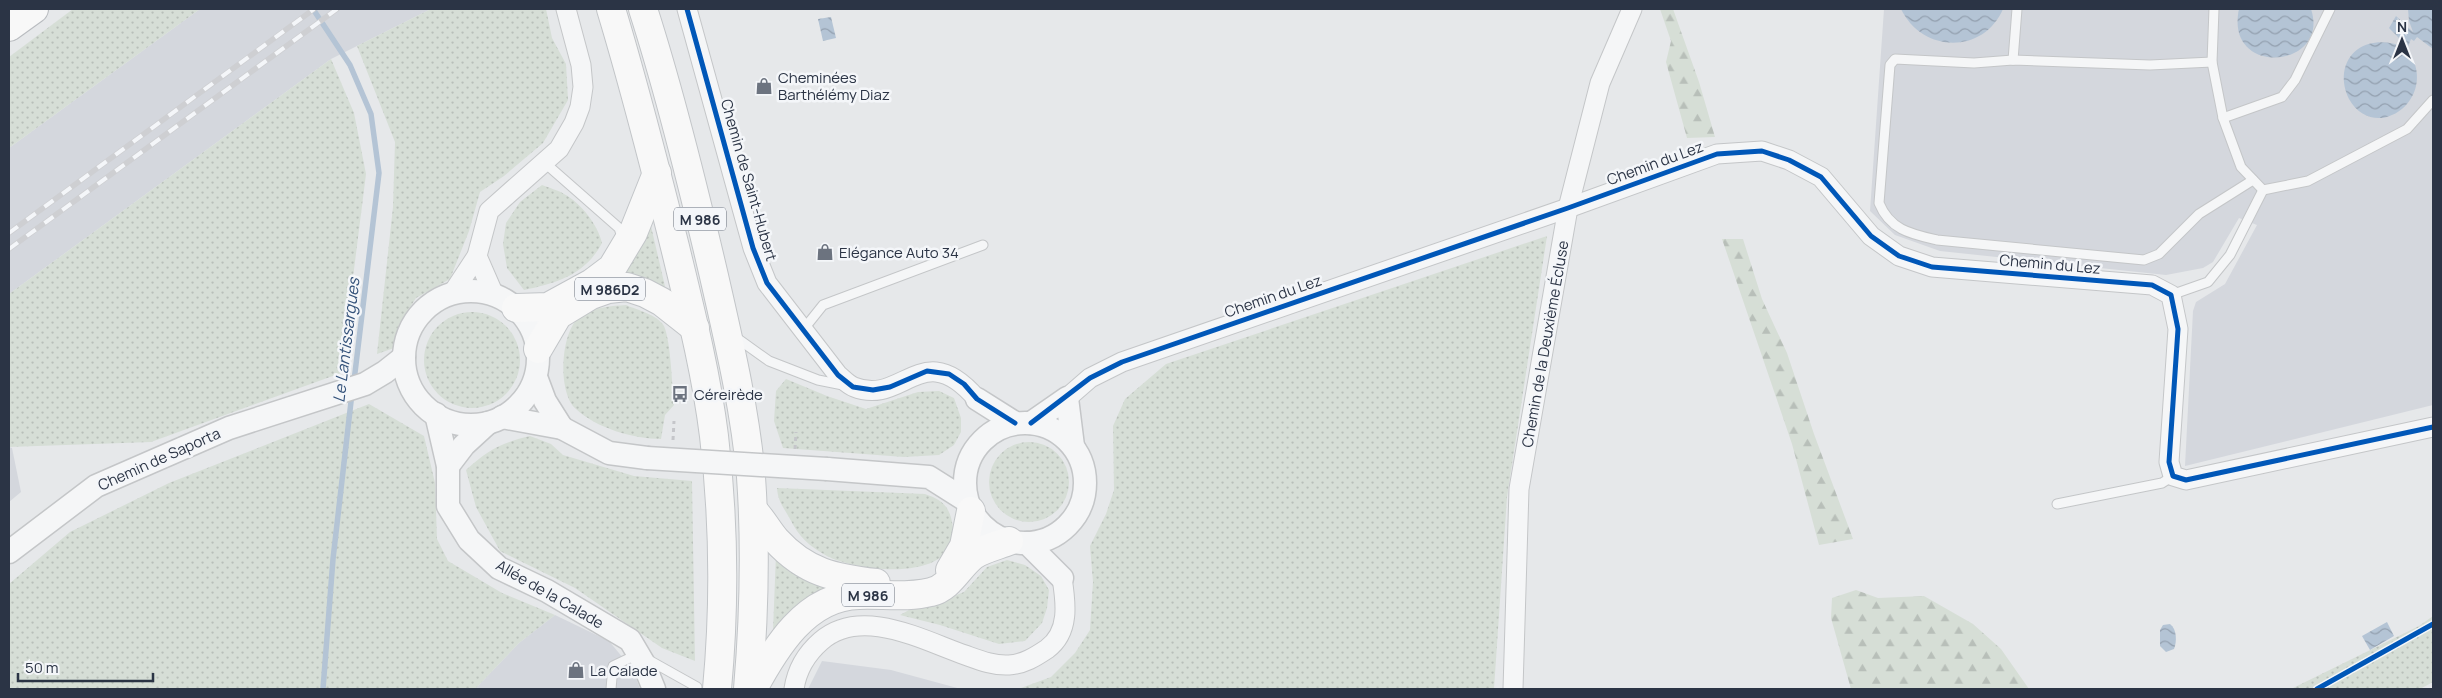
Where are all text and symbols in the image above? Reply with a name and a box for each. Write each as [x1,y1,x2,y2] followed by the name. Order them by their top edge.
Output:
[2377,15,2427,65] north arrow
[2397,17,2407,36] text: N
[778,67,890,105] place label: Cheminées Barthélémy Diaz
[754,76,774,96] shop icon: Cheminées Barthélémy Diaz
[716,97,782,263] street label: Chemin de Saint-Hubert
[1604,136,1706,190] street label: Chemin du Lez
[674,208,726,230] road number: M 986
[1516,239,1574,449] street label: Chemin de la Deuxième Écluse
[815,242,835,262] shop icon: Elégance Auto 34
[839,242,959,263] place label: Elégance Auto 34
[1999,249,2102,279] street label: Chemin du Lez
[1222,270,1324,322] street label: Chemin du Lez
[327,275,365,404] water label: Le Lantissargues
[575,278,645,300] road number: M 986D2
[670,384,690,404] bus stop icon: Céreirède
[694,384,763,405] place label: Céreirède
[94,423,224,495] street label: Chemin de Saporta
[492,555,608,633] street label: Allée de la Calade
[842,584,894,606] road number: M 986
[18,650,152,682] scale bar
[25,657,59,678] text: 50 m
[566,660,586,680] shop icon: La Calade
[590,660,658,681] place label: La Calade

